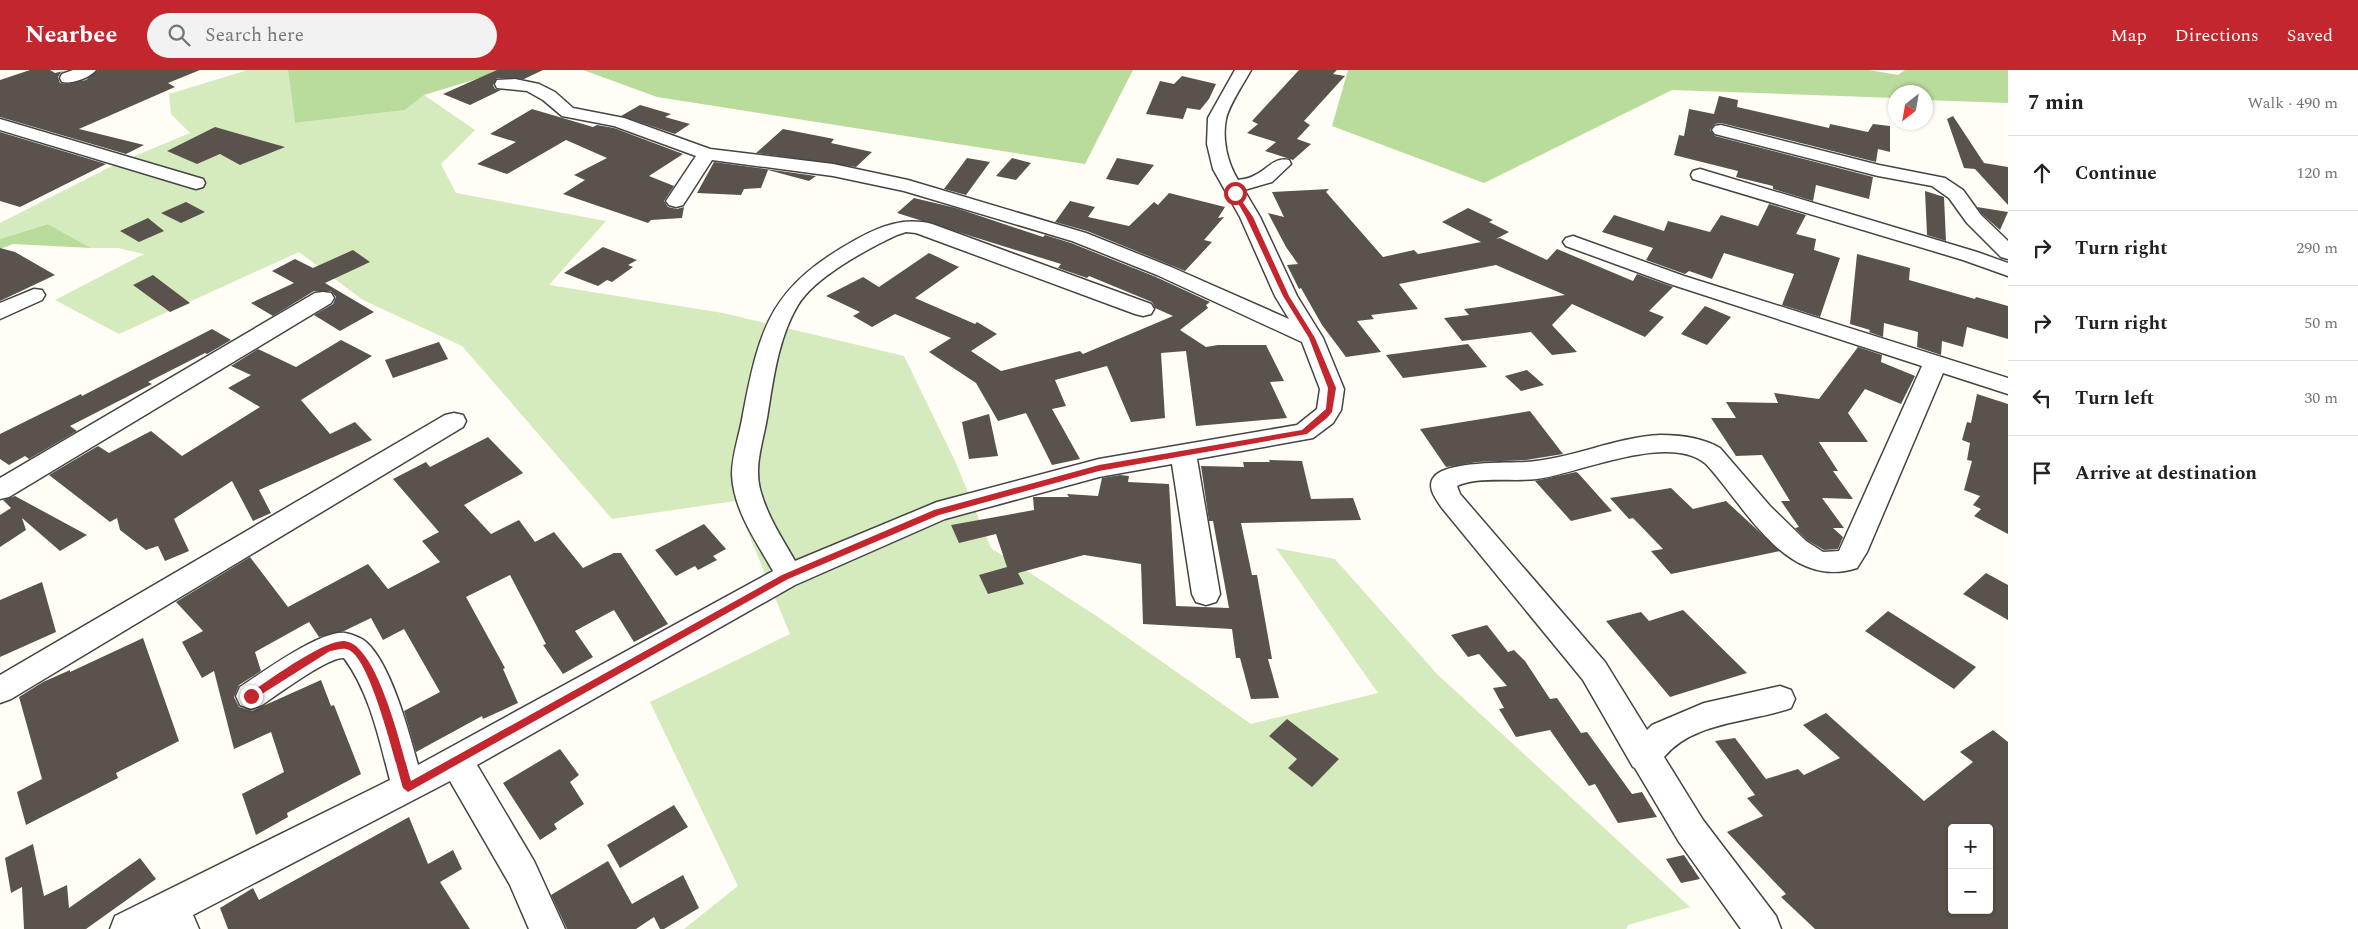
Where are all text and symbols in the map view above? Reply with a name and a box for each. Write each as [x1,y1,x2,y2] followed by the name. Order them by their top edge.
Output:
[147,13,497,58] search box
[25,17,117,53] text: Nearbee
[165,21,193,49] icon: search
[205,21,304,50] text: Search here
[2111,22,2147,49] text: Map
[2175,22,2259,49] text: Directions
[2287,22,2333,49] text: Saved
[1888,85,1933,130] north arrow
[2028,87,2084,119] text: 7 min
[2247,91,2338,115] text: Walk · 490 m
[2028,159,2056,187] icon: ahead
[2075,159,2157,188] text: Continue
[2296,161,2338,185] text: 120 m
[1224,182,1247,205] route start
[2028,234,2056,262] icon: right
[2075,234,2168,263] text: Turn right
[2296,236,2338,260] text: 290 m
[2028,309,2056,337] icon: right
[2075,309,2168,338] text: Turn right
[2304,311,2338,335] text: 50 m
[2028,384,2056,412] icon: left
[2075,384,2154,413] text: Turn left
[2304,386,2338,410] text: 30 m
[2028,459,2056,487] icon: arrive
[2075,459,2257,488] text: Arrive at destination
[240,685,263,708] route end
[1948,824,1993,914] map controls
[1948,824,1993,869] button: +
[1948,869,1993,914] button: −

